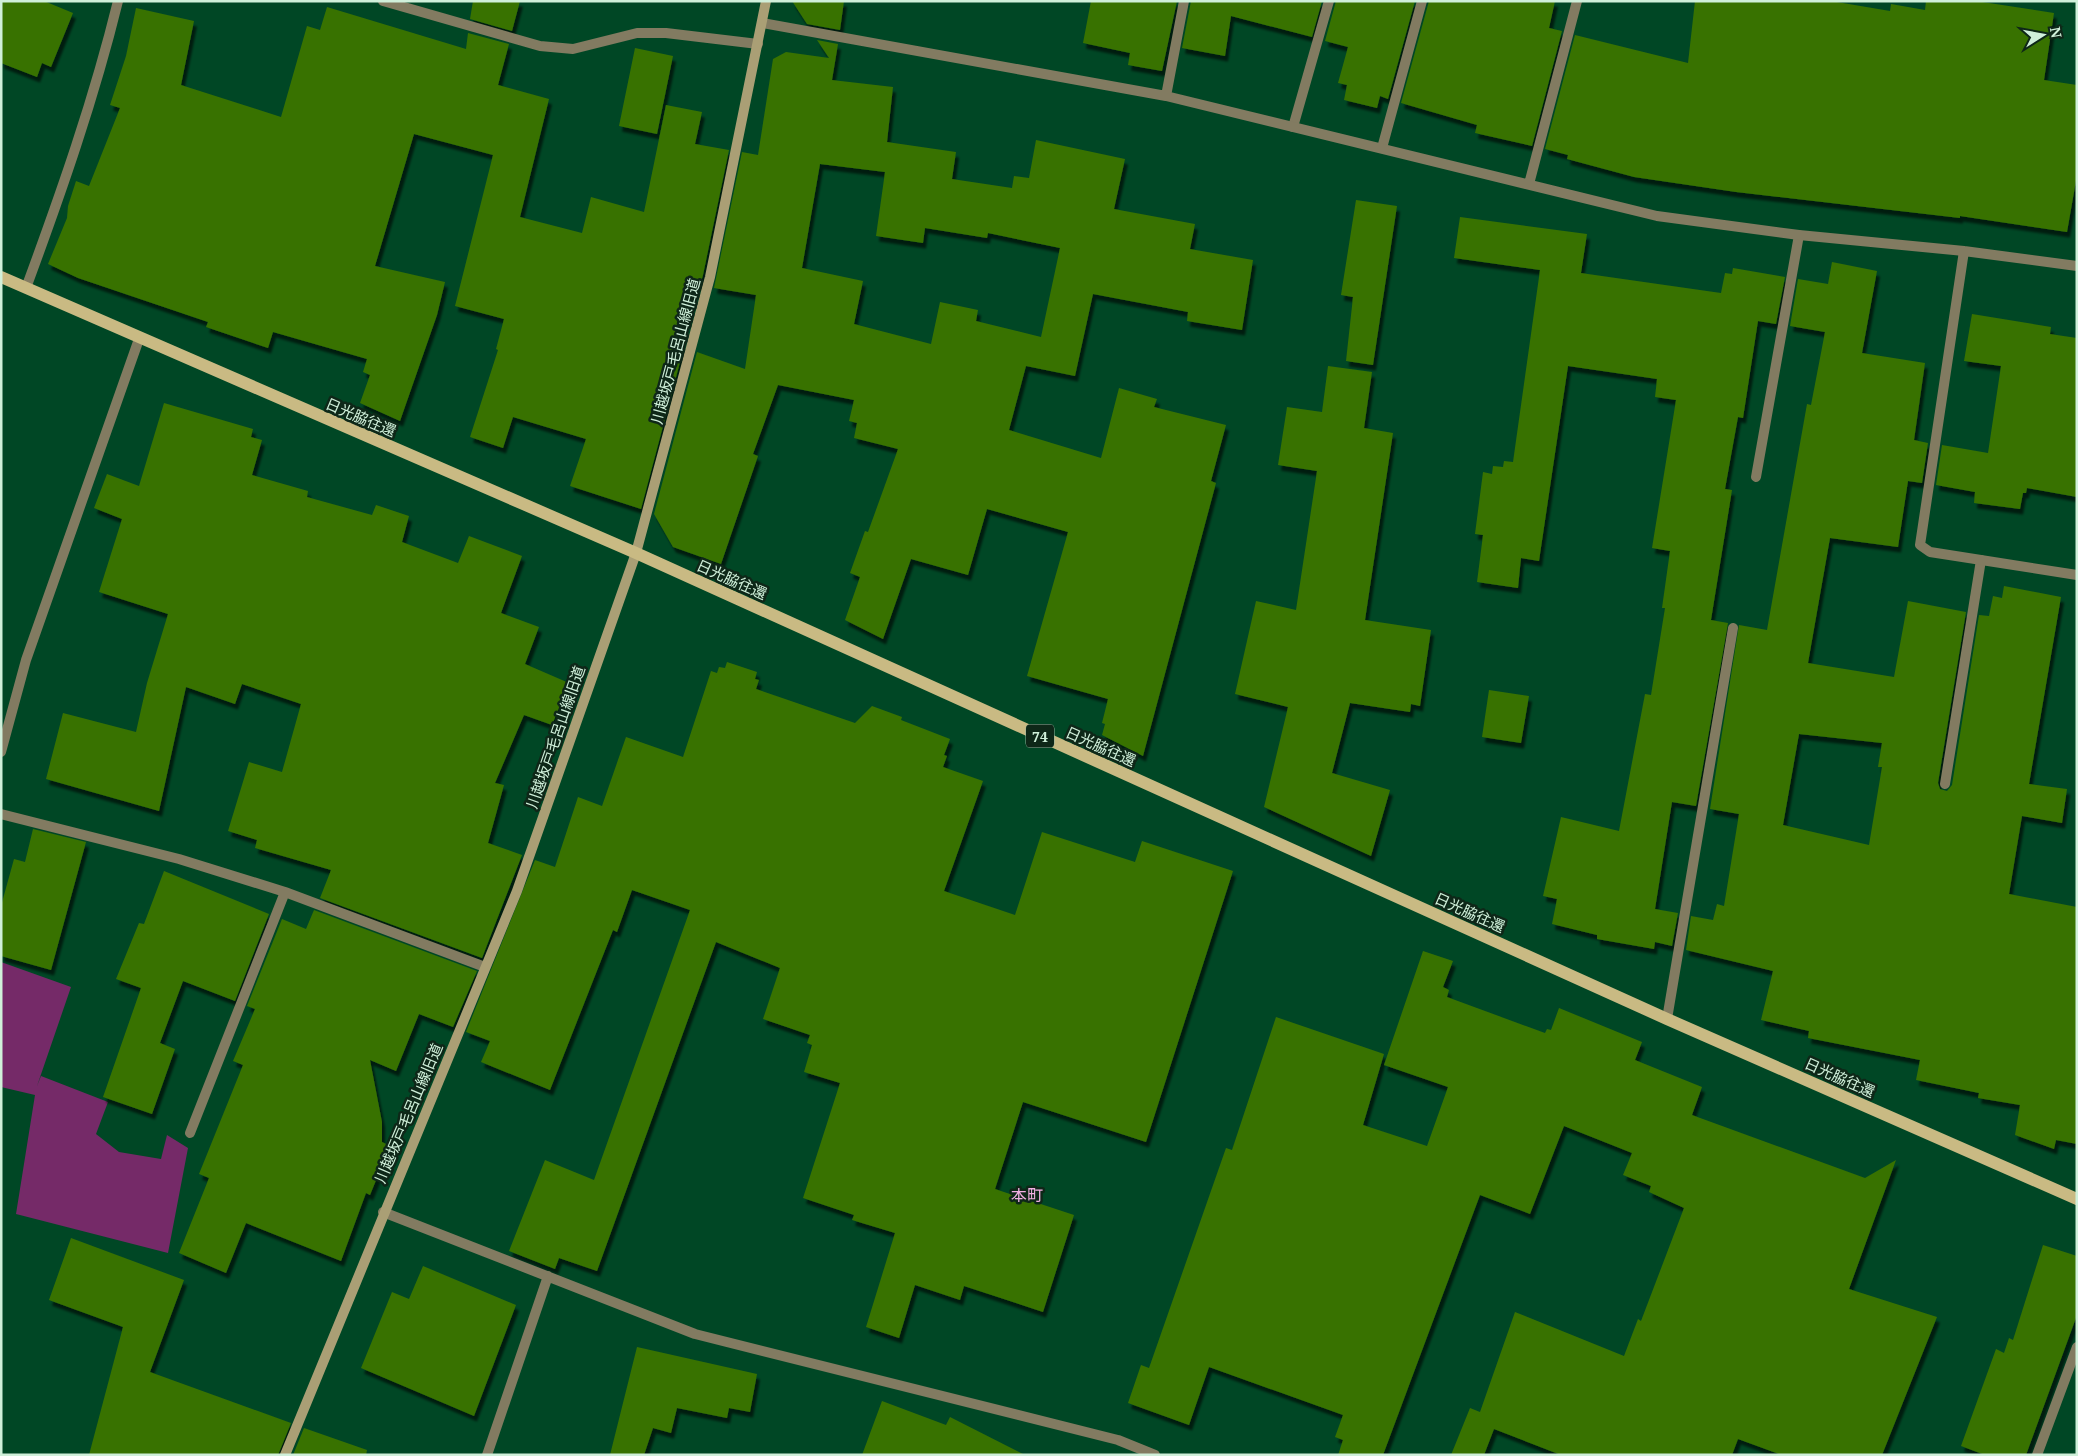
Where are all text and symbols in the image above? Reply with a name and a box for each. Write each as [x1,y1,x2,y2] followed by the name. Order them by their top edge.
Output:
[2018,10,2068,60] north arrow
[2046,25,2067,40] text: N
[646,276,704,426] street label: 川越坂戸毛呂山線旧道
[323,393,399,441] street label: 日光脇往還
[694,555,770,603] street label: 日光脇往還
[521,663,589,811] street label: 川越坂戸毛呂山線旧道
[1063,722,1139,770] street label: 日光脇往還
[1026,724,1054,748] road number: 74
[1432,888,1508,936] street label: 日光脇往還
[369,1040,447,1186] street label: 川越坂戸毛呂山線旧道
[1802,1053,1878,1101] street label: 日光脇往還
[1011,1184,1043,1206] district label: 本町

